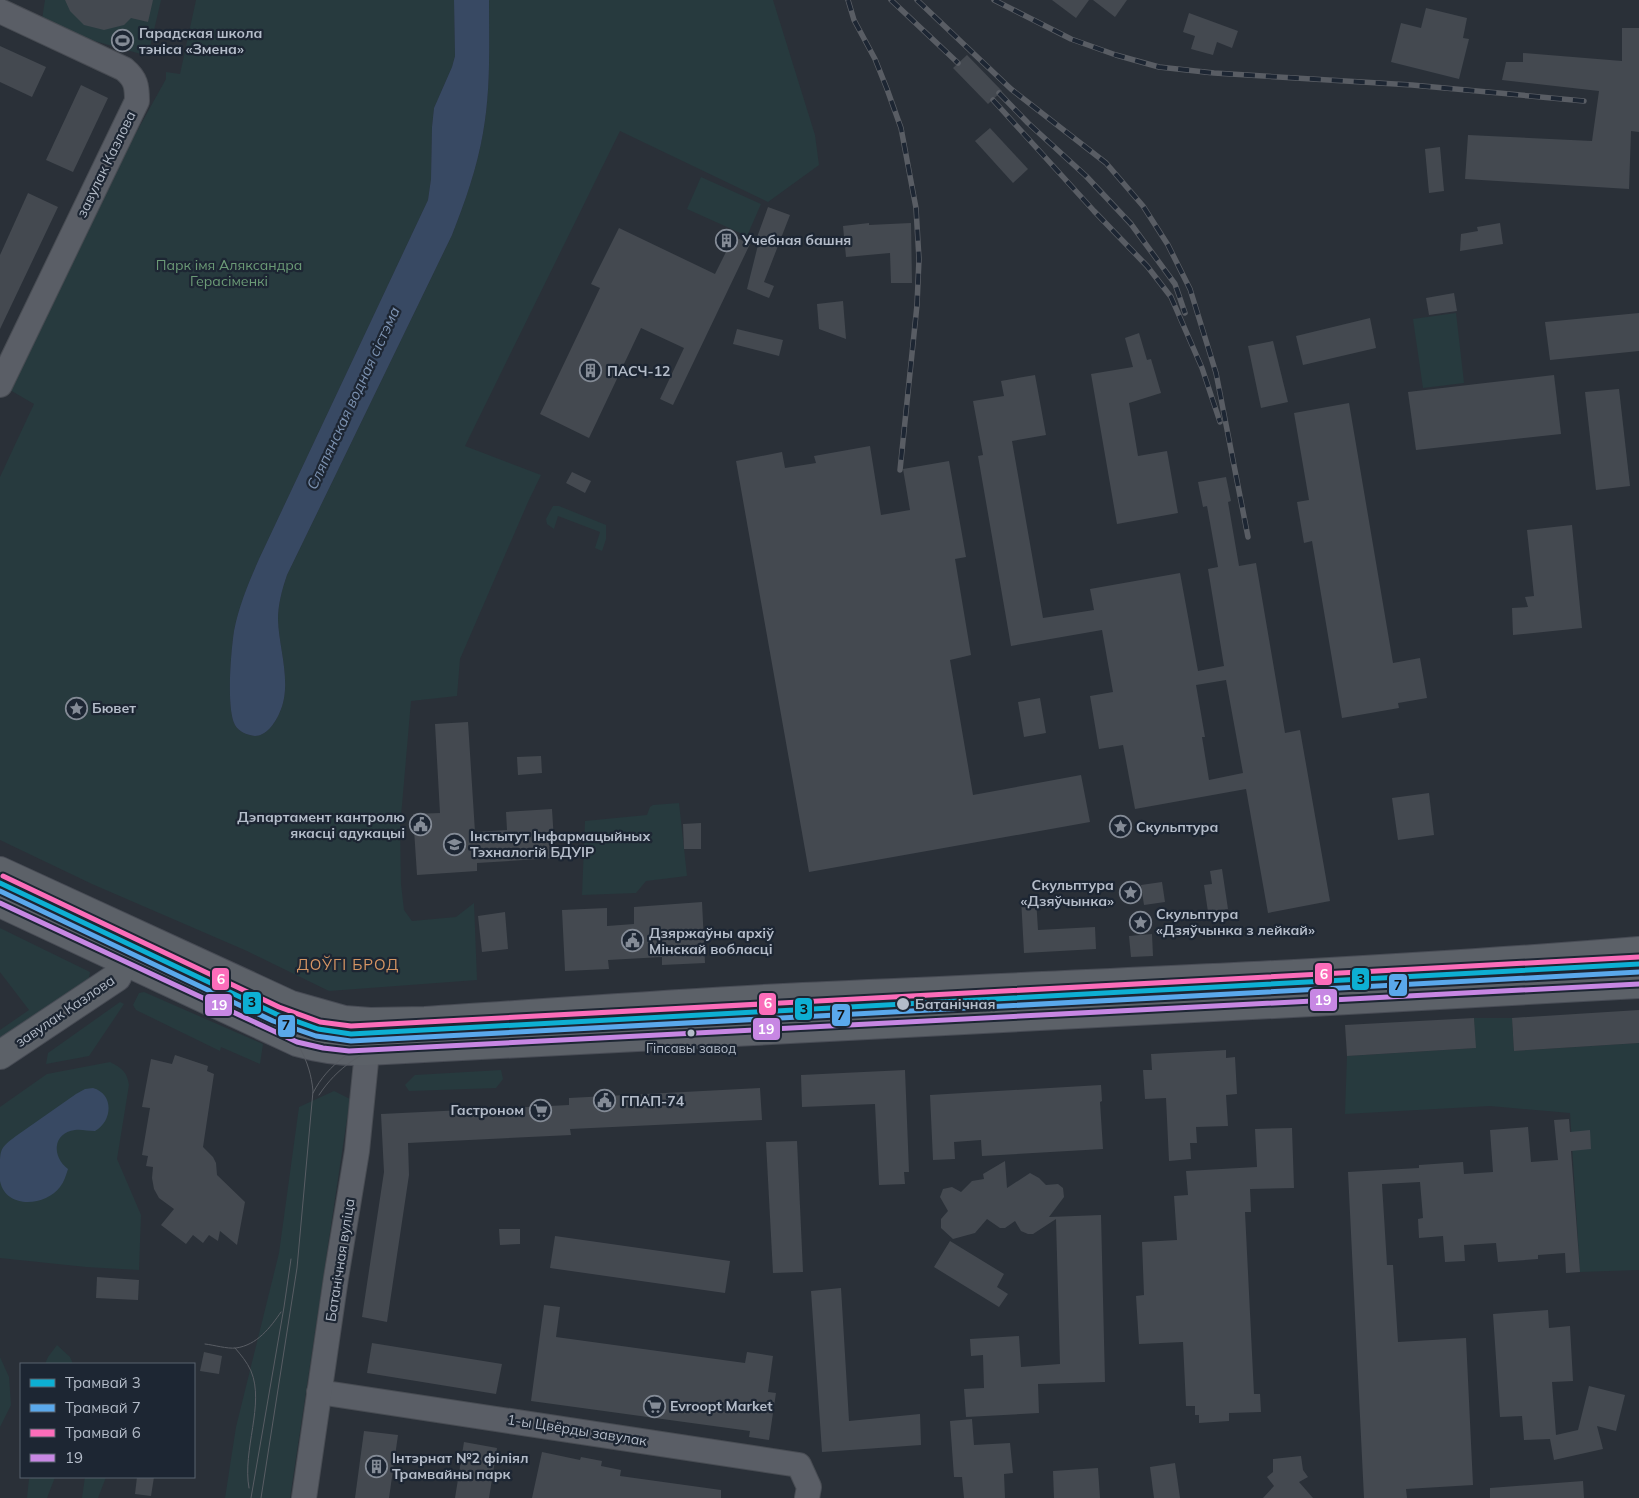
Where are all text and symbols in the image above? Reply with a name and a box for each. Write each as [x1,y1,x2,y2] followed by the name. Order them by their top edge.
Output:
[139,24,262,58] place label: Гарадская школа тэніса «Змена»
[111,29,135,53] sports icon: Гарадская школа тэніса «Змена»
[72,108,140,220] street label: завулак Казлова
[714,228,738,252] building icon: Учебная башня
[741,231,851,249] place label: Учебная башня
[156,256,302,290] park label: Парк імя Аляксандра Герасіменкі
[302,304,404,492] water label: Сляпянская водная сістэма
[579,359,603,383] building icon: ПАСЧ-12
[607,362,670,380] place label: ПАСЧ-12
[64,696,88,720] place icon: Бювет
[92,699,136,717] place label: Бювет
[237,808,405,842] place label: Дэпартамент кантролю якасці адукацыі
[409,813,433,837] public building icon: Дэпартамент кантролю якасці адукацыі
[1108,815,1132,839] place icon: Скульптура
[1136,818,1218,836] place label: Скульптура
[470,827,650,861] place label: Інстытут Інфармацыйных Тэхналогій БДУІР
[442,832,466,856] school or university icon: Інстытут Інфармацыйных Тэхналогій БДУІР
[1021,876,1114,910] place label: Скульптура «Дзяўчынка»
[1118,881,1142,905] place icon: Скульптура «Дзяўчынка»
[1156,905,1315,939] place label: Скульптура «Дзяўчынка з лейкай»
[1128,910,1152,934] place icon: Скульптура «Дзяўчынка з лейкай»
[649,924,774,958] place label: Дзяржаўны архіў Мінскай вобласці
[621,929,645,953] public building icon: Дзяржаўны архіў Мінскай вобласці
[297,955,399,974] district label: ДОЎГІ БРОД
[1314,962,1333,986] line badge: 6
[1320,965,1328,983] text: 6
[211,967,230,991] line badge: 6
[1351,967,1370,991] line badge: 3
[217,970,225,988] text: 6
[1357,970,1365,988] text: 3
[12,971,118,1051] street label: завулак Казлова
[1388,973,1408,997] line badge: 7
[1394,976,1402,994] text: 7
[1309,988,1338,1012] line badge: 19
[242,991,262,1015] line badge: 3
[1315,991,1331,1009] text: 19
[758,992,777,1016] line badge: 6
[204,993,233,1017] line badge: 19
[248,993,256,1011] text: 3
[764,994,772,1012] text: 6
[915,995,995,1013] place label: Батанічная
[211,996,227,1014] text: 19
[895,996,911,1012] marker: Батанічная
[794,997,813,1021] line badge: 3
[800,1000,808,1018] text: 3
[831,1003,851,1027] line badge: 7
[837,1006,845,1024] text: 7
[277,1014,296,1038] line badge: 7
[282,1016,290,1034] text: 7
[752,1017,781,1041] line badge: 19
[758,1020,774,1038] text: 19
[686,1028,696,1038] marker: Гіпсавы завод
[646,1040,736,1056] place label: Гіпсавы завод
[593,1089,617,1113] public building icon: ГПАП-74
[621,1092,685,1110] place label: ГПАП-74
[528,1098,552,1122] supermarket icon: Гастроном
[451,1101,524,1119] place label: Гастроном
[321,1197,359,1323] street label: Батанічная вуліца
[20,1363,195,1478] legend
[65,1373,141,1392] text: Трамвай 3
[642,1394,666,1418] supermarket icon: Evroopt Market
[670,1397,773,1415] place label: Evroopt Market
[65,1398,141,1417] text: Трамвай 7
[506,1410,649,1450] street label: 1-ы Цвёрды завулак
[65,1423,141,1442] text: Трамвай 6
[65,1448,83,1467] text: 19
[392,1449,529,1483] place label: Інтэрнат №2 філіял Трамвайны парк
[364,1454,388,1478] building icon: Інтэрнат №2 філіял Трамвайны парк

